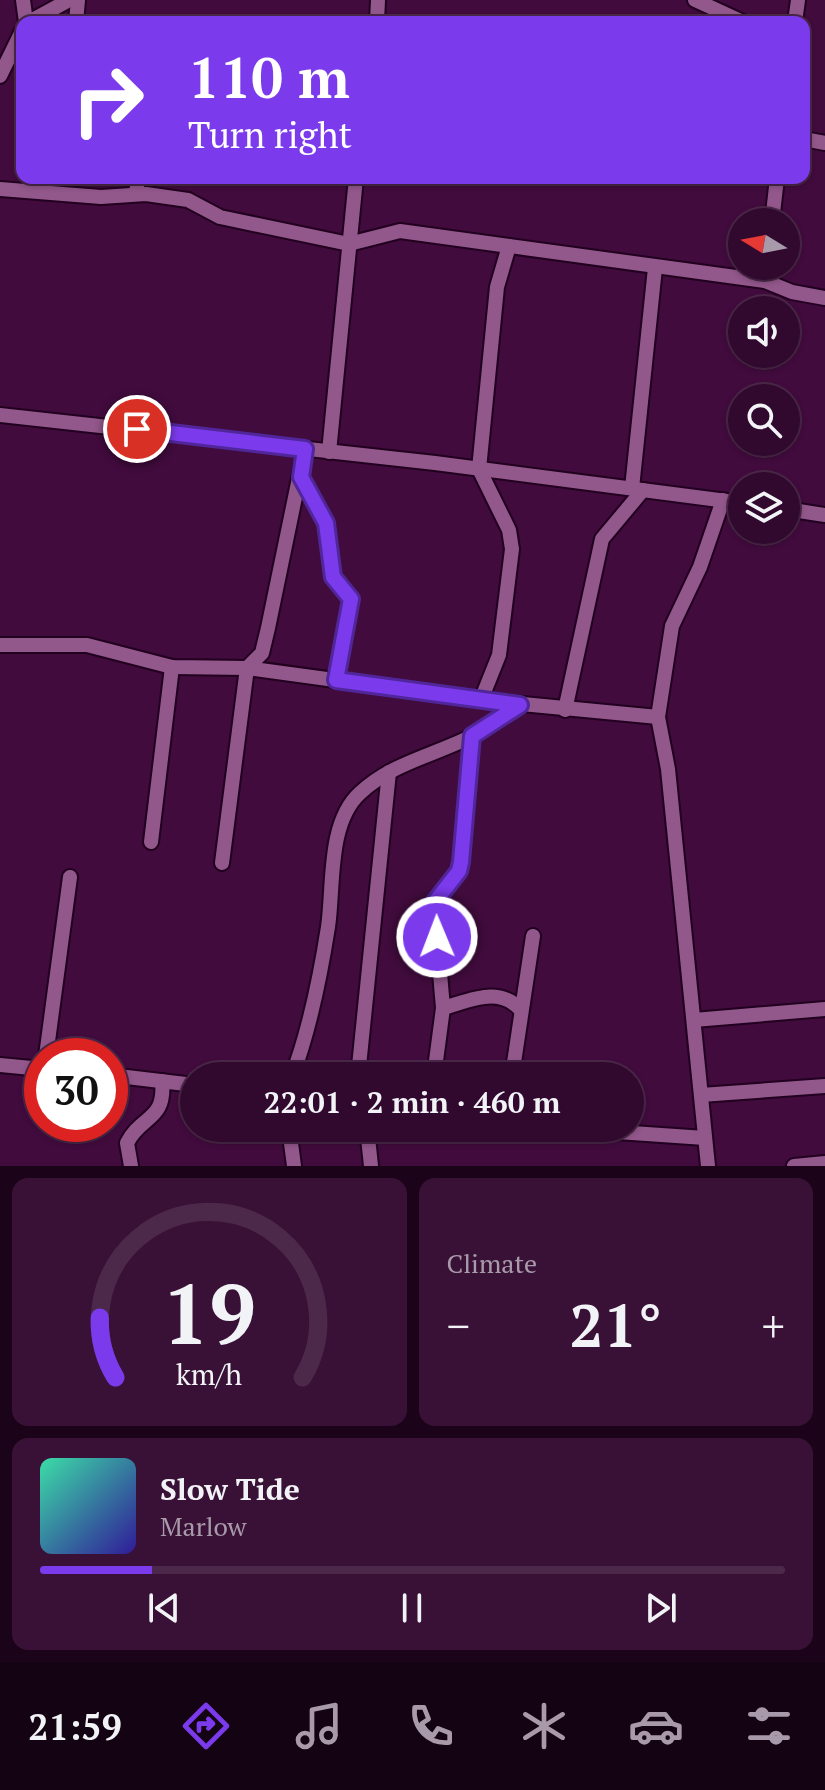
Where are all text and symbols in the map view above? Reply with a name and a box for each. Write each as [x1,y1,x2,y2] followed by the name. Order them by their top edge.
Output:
[188,40,350,114] text: 110 m
[56,48,160,152] icon: right
[188,111,352,158] text: Turn right
[728,208,800,280] north arrow
[728,208,800,544] map controls
[728,296,800,368] button: sound
[728,384,800,456] button: search
[103,395,171,463] pin
[115,407,159,451] icon: arrive
[728,472,800,544] button: layers
[395,895,479,979] position arrow
[24,1038,128,1142] speed limit sign: 30
[264,1082,560,1122] text: 22:01 · 2 min · 460 m
[447,1246,537,1280] text: Climate
[162,1258,256,1368] text: 19
[569,1285,662,1364] text: 21°
[447,1296,470,1355] text: −
[762,1296,785,1355] text: +
[176,1355,242,1393] text: km/h
[160,1469,300,1509] text: Slow Tide
[160,1509,246,1543] text: Marlow
[142,1586,186,1630] icon: previous
[390,1586,434,1630] icon: pause
[639,1586,683,1630] icon: next
[178,1698,234,1754] icon: directions
[291,1698,347,1754] icon: music
[403,1698,459,1754] icon: phone
[516,1698,572,1754] icon: climate
[628,1698,684,1754] icon: car
[741,1698,797,1754] icon: filters
[28,1703,122,1750] text: 21:59

